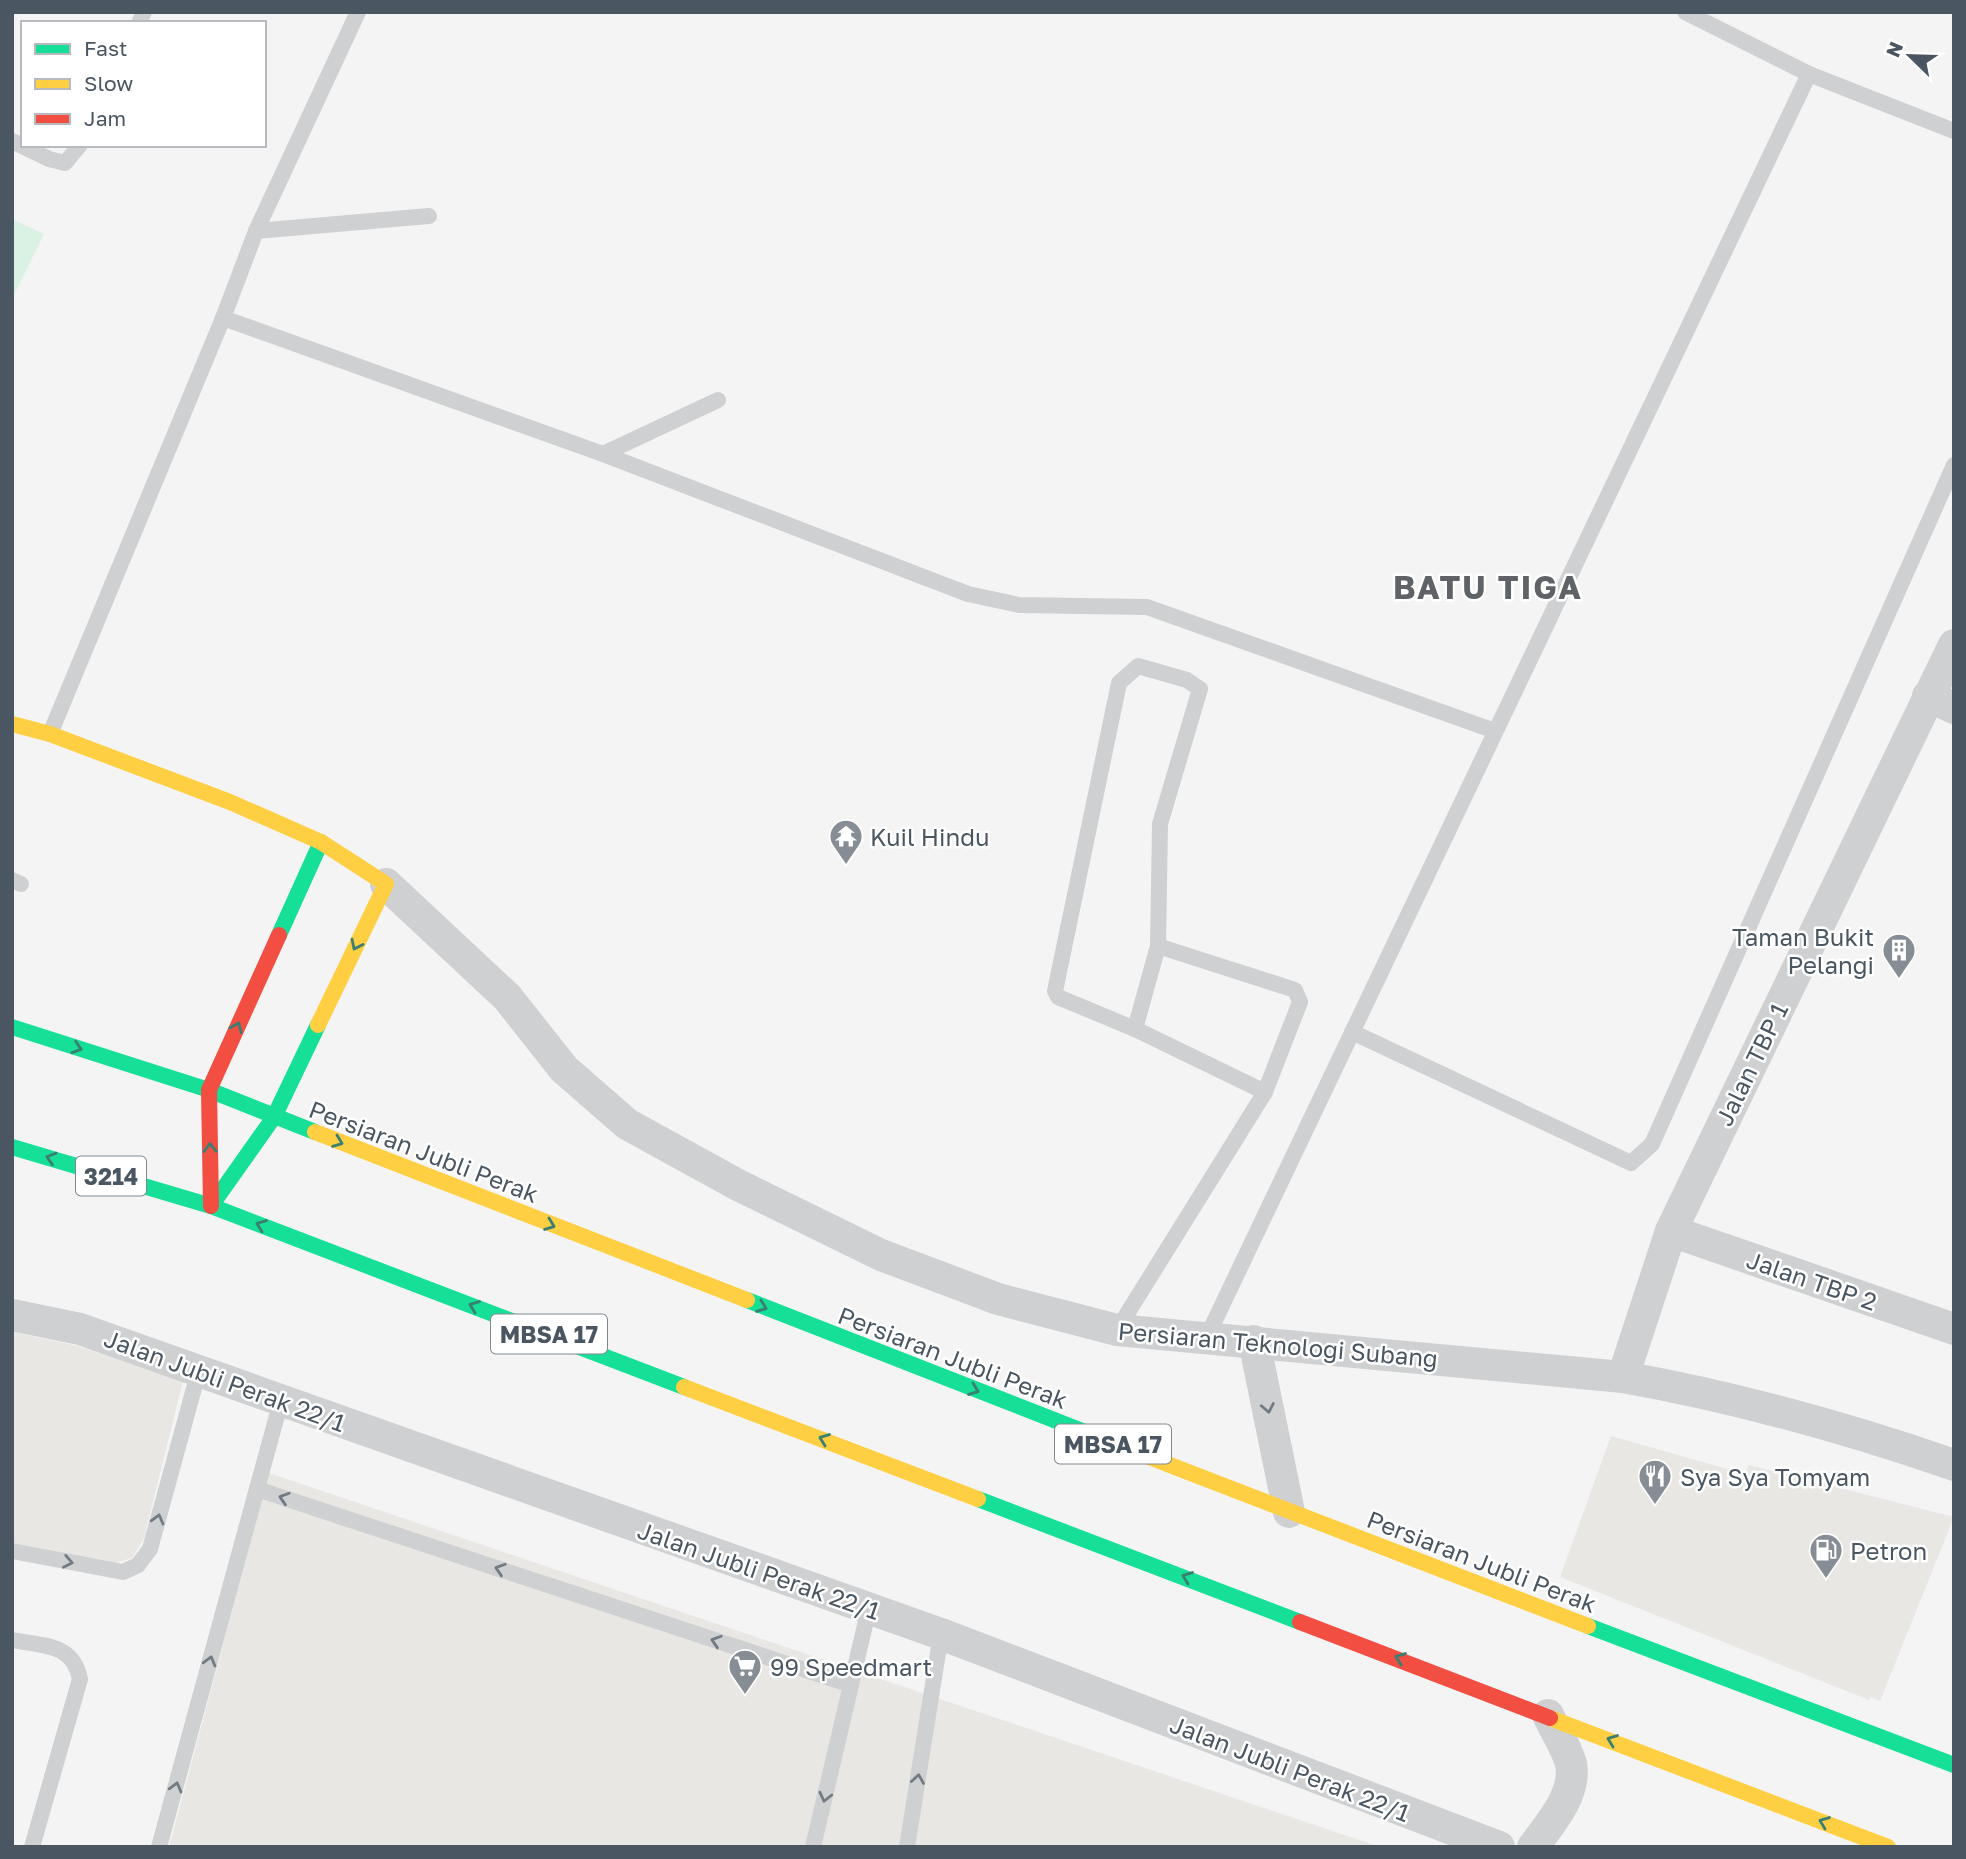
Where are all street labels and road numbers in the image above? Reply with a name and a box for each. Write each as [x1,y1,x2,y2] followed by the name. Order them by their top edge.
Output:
[1709,998,1793,1130] street label: Jalan TBP 1
[305,1094,543,1208] street label: Persiaran Jubli Perak
[76,1156,146,1196] road number: 3214
[1743,1244,1881,1316] street label: Jalan TBP 2
[834,1300,1072,1414] street label: Persiaran Jubli Perak
[491,1315,607,1354] road number: MBSA 17
[1117,1316,1439,1372] street label: Persiaran Teknologi Subang
[101,1323,349,1437] street label: Jalan Jubli Perak 22/1
[1055,1424,1171,1464] road number: MBSA 17
[1363,1504,1601,1618] street label: Persiaran Jubli Perak
[634,1515,884,1625] street label: Jalan Jubli Perak 22/1
[1166,1709,1414,1827] street label: Jalan Jubli Perak 22/1

